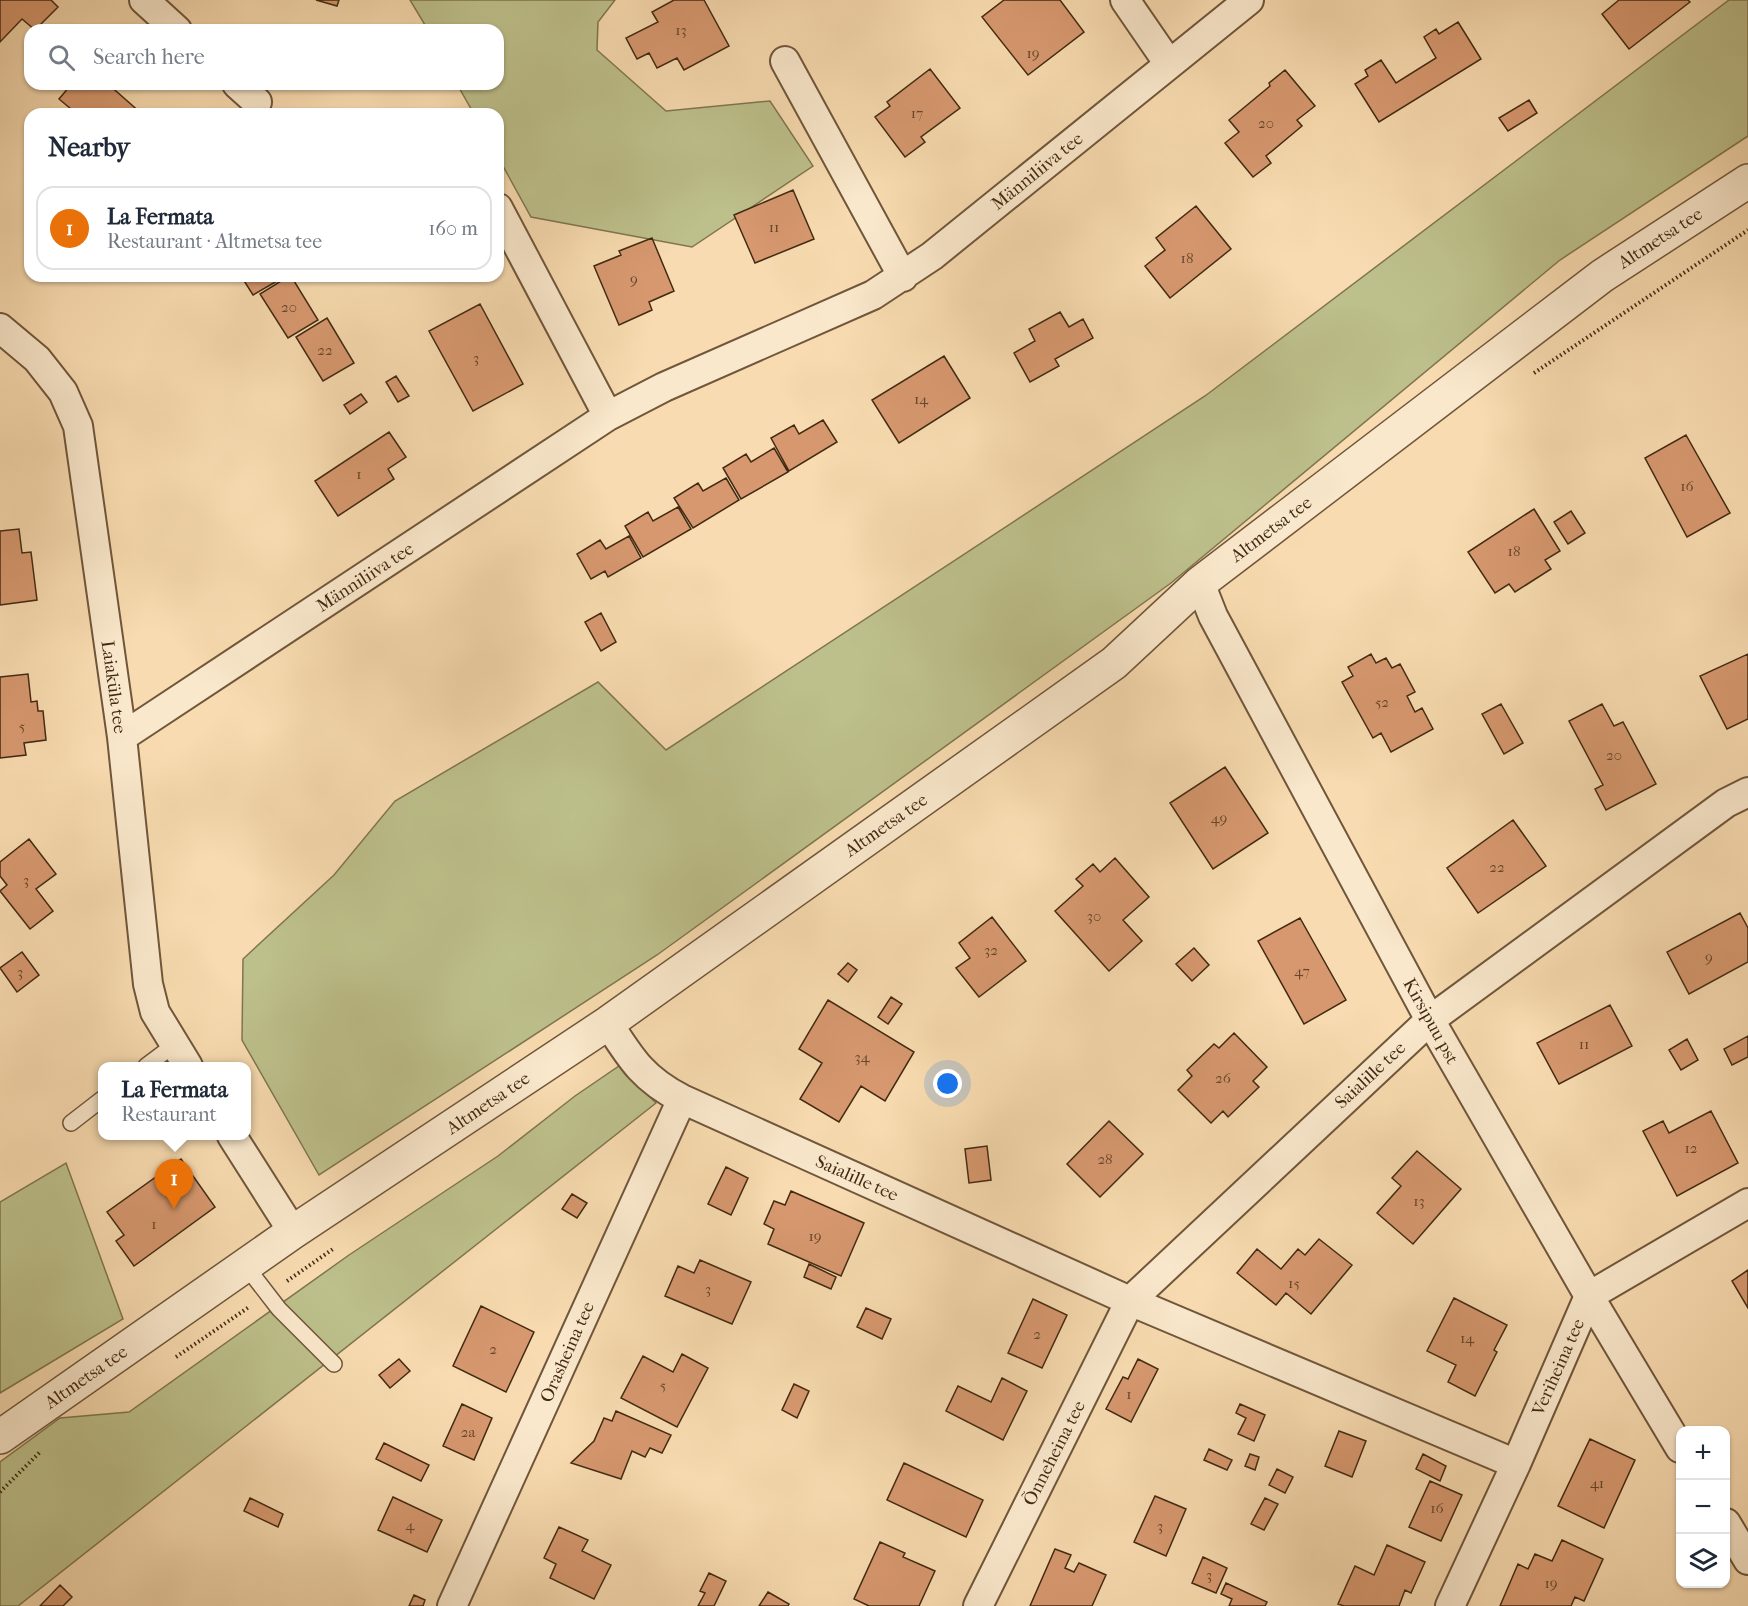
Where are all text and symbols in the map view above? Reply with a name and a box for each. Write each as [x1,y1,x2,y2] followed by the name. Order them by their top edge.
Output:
[675,21,687,39] house number: 13
[24,24,504,90] search box
[45,41,78,74] icon: search
[93,44,205,70] text: Search here
[1026,44,1040,62] house number: 19
[911,104,923,122] house number: 17
[1258,114,1274,132] house number: 20
[987,128,1087,215] street label: Männiliiva tee
[48,132,130,163] text: Nearby
[1613,203,1706,274] street label: Altmetsa tee
[107,204,214,230] text: La Fermata
[66,217,73,240] text: 1
[428,217,478,240] text: 160 m
[769,218,779,236] house number: 11
[107,230,322,253] text: Restaurant · Altmetsa tee
[1181,249,1193,267] house number: 18
[630,270,638,288] house number: 9
[281,298,297,316] house number: 20
[317,341,333,359] house number: 22
[473,349,479,367] house number: 3
[914,390,929,408] house number: 14
[356,465,362,483] house number: 1
[1680,477,1695,495] house number: 16
[1226,492,1316,567] street label: Altmetsa tee
[313,538,418,617] street label: Männiliiva tee
[1508,542,1520,560] house number: 18
[97,639,130,735] street label: Laiaküla tee
[1375,693,1389,711] house number: 52
[19,717,25,735] house number: 5
[1606,746,1622,764] house number: 20
[840,789,932,862] street label: Altmetsa tee
[1211,809,1227,827] house number: 49
[1489,858,1505,876] house number: 22
[23,871,29,889] house number: 3
[1087,907,1101,925] house number: 30
[984,941,998,959] house number: 32
[1705,948,1713,966] house number: 9
[1294,962,1310,980] house number: 47
[17,963,23,981] house number: 3
[1398,975,1463,1068] street label: Kirsipuu pst
[1579,1035,1589,1053] house number: 11
[1331,1037,1410,1113] street label: Saialille tee
[854,1048,871,1066] house number: 34
[98,1062,251,1140] popup
[442,1068,534,1140] street label: Altmetsa tee
[933,1069,962,1098] your location
[1215,1069,1232,1087] house number: 26
[121,1077,228,1103] text: La Fermata
[121,1103,217,1126] text: Restaurant
[1684,1139,1698,1157] house number: 12
[1097,1150,1113,1168] house number: 28
[812,1151,902,1206] street label: Saialille tee
[154,1160,194,1209] pin: 1
[1413,1192,1425,1210] house number: 13
[151,1215,157,1233] house number: 1
[808,1227,822,1245] house number: 19
[1288,1274,1300,1292] house number: 15
[705,1280,711,1298] house number: 3
[536,1299,599,1406] street label: Orasheina tee
[1527,1315,1589,1420] street label: Veriheina tee
[1033,1325,1041,1343] house number: 2
[1460,1329,1475,1347] house number: 14
[489,1340,497,1358] house number: 2
[40,1341,132,1414] street label: Altmetsa tee
[660,1376,666,1394] house number: 5
[1126,1385,1132,1403] house number: 1
[1018,1397,1090,1509] street label: Õnneheina tee
[461,1423,476,1441] house number: 2a
[1676,1426,1730,1588] map controls
[1676,1426,1730,1480] button: +
[1590,1474,1604,1492] house number: 41
[1676,1480,1730,1534] button: −
[1430,1499,1445,1517] house number: 16
[406,1516,416,1534] house number: 4
[1157,1517,1163,1535] house number: 3
[1676,1534,1730,1588] button: layers
[1206,1566,1212,1584] house number: 3
[1544,1574,1558,1592] house number: 19

